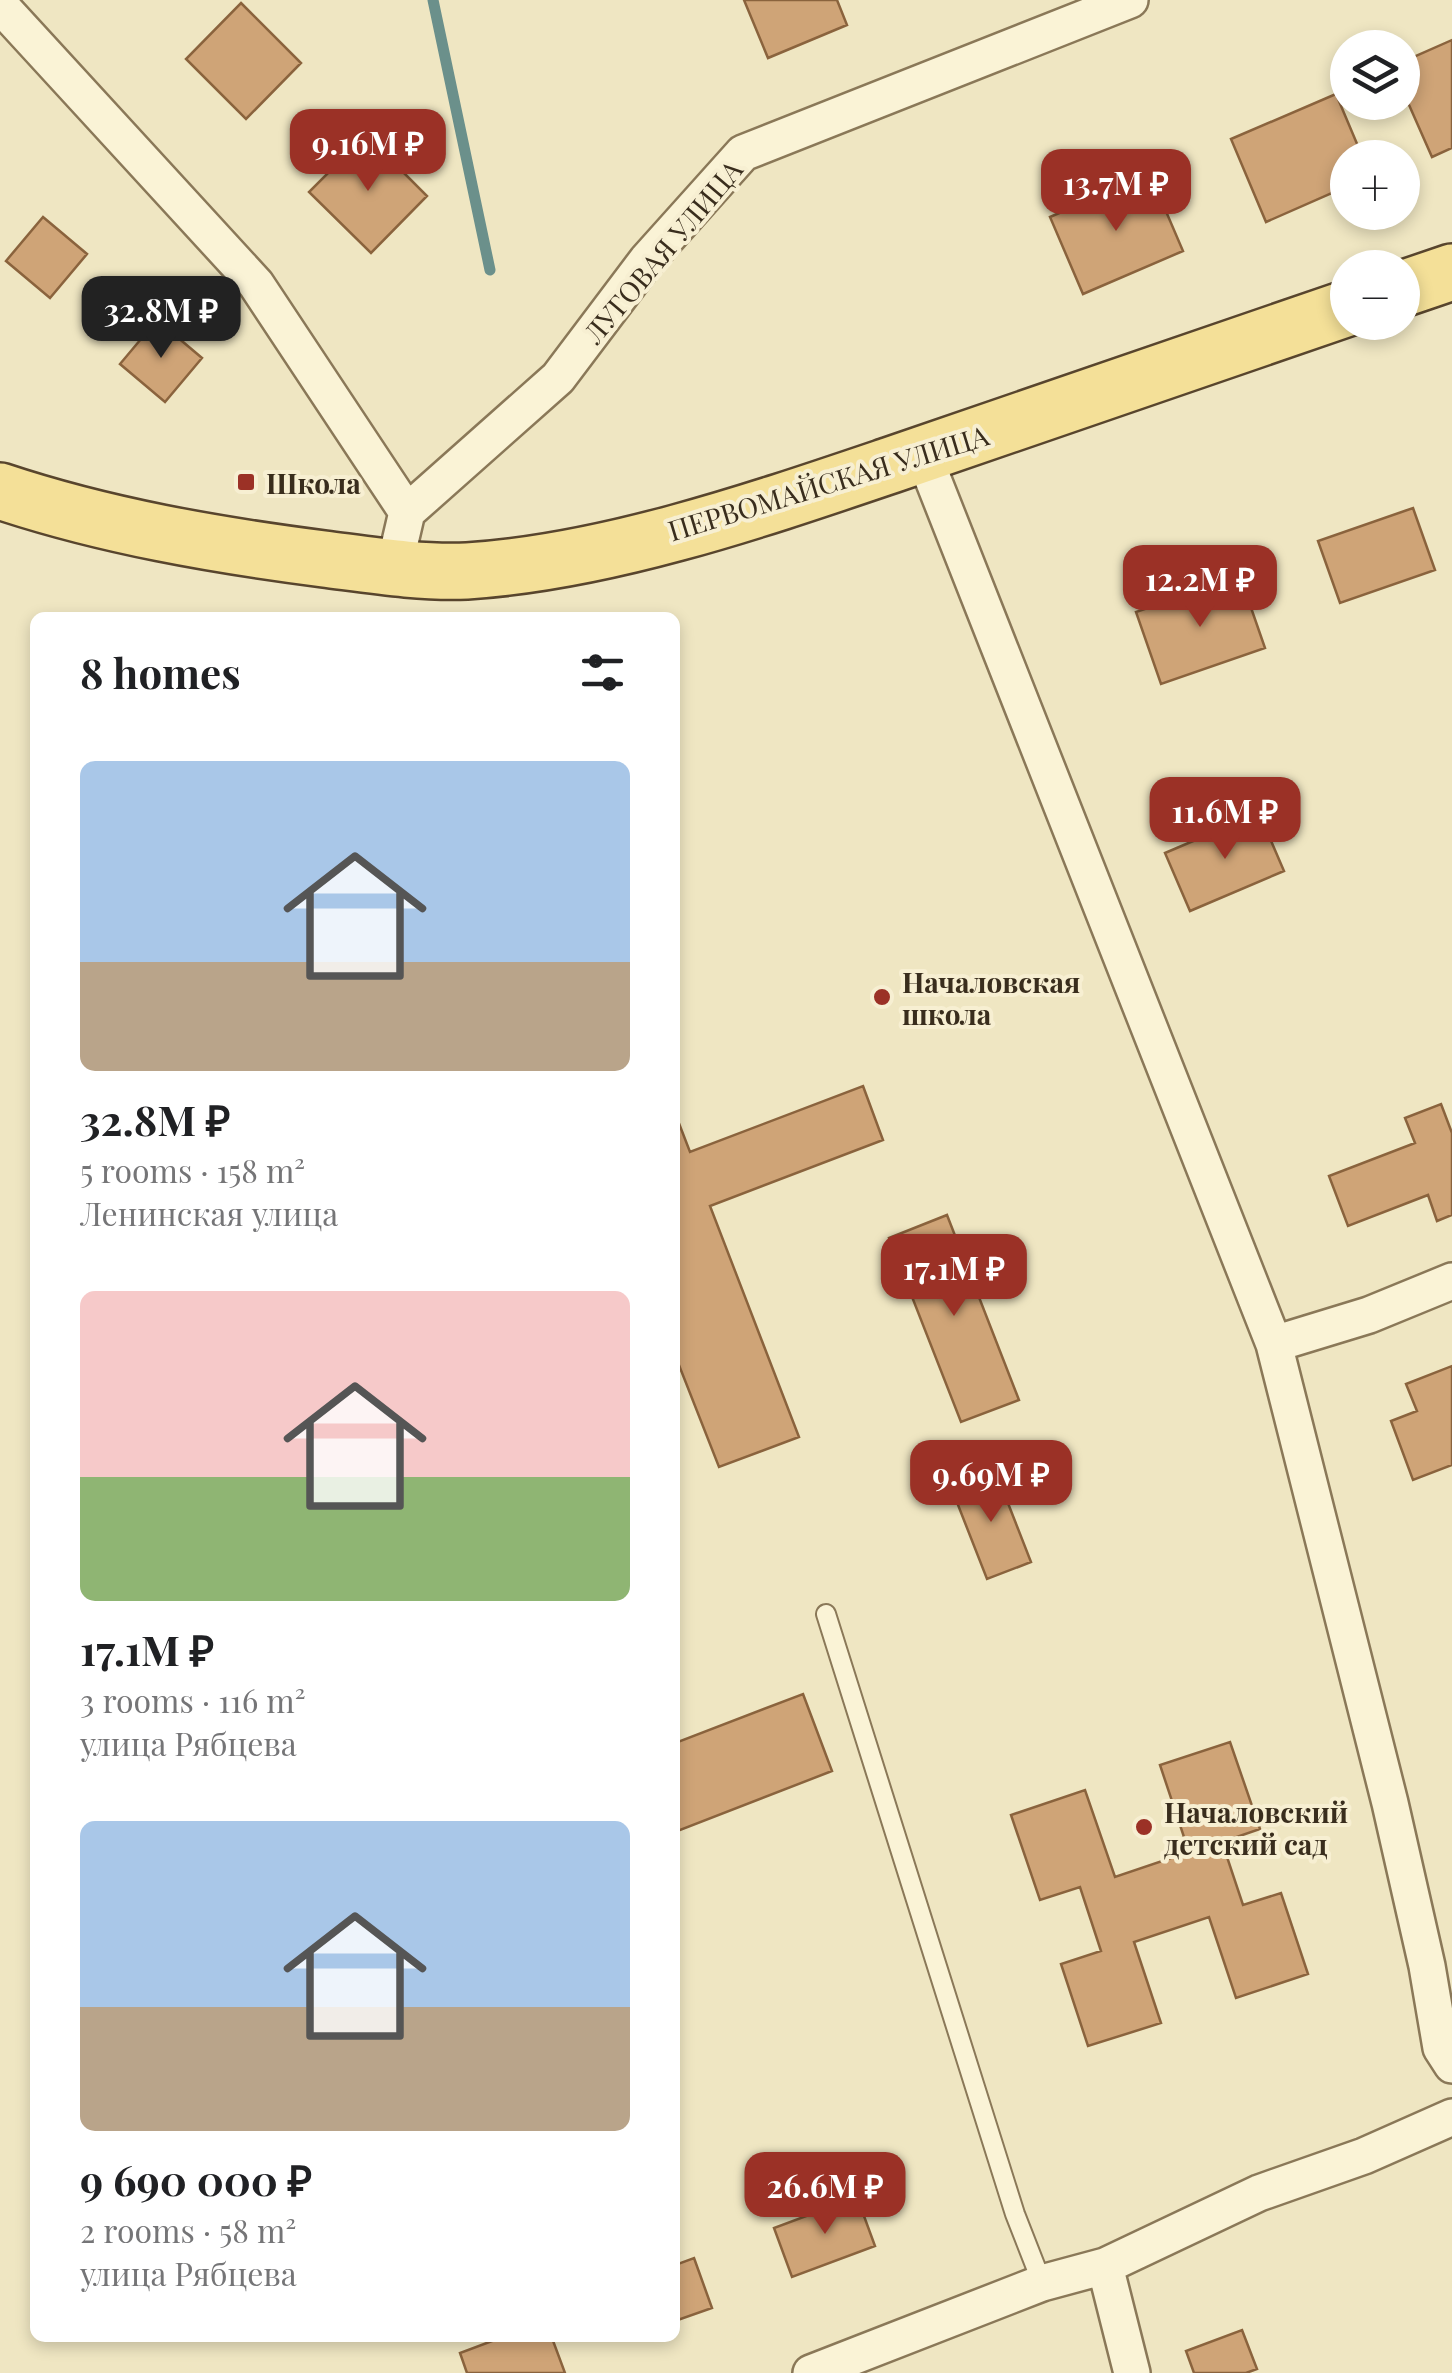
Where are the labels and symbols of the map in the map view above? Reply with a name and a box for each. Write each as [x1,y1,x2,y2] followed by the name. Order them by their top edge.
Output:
[276,109,460,194] pin: 9.16M ₽
[1024,149,1208,234] pin: 13.7M ₽
[574,151,750,351] street label: ЛУГОВАЯ УЛИЦА
[69,276,253,361] pin: 32.8M ₽
[663,415,993,548] street label: ПЕРВОМАЙСКАЯ УЛИЦА
[266,464,361,501] place label: Школа
[235,471,257,493] marker: Школа
[1108,545,1292,630] pin: 12.2M ₽
[1133,777,1317,862] pin: 11.6M ₽
[902,963,1080,1032] place label: Началовская школа
[871,986,893,1008] marker: Началовская школа
[862,1234,1046,1319] pin: 17.1M ₽
[899,1440,1083,1525] pin: 9.69M ₽
[1164,1793,1348,1862] place label: Началовский детский сад
[1133,1816,1155,1838] marker: Началовский детский сад
[733,2152,917,2237] pin: 26.6M ₽

